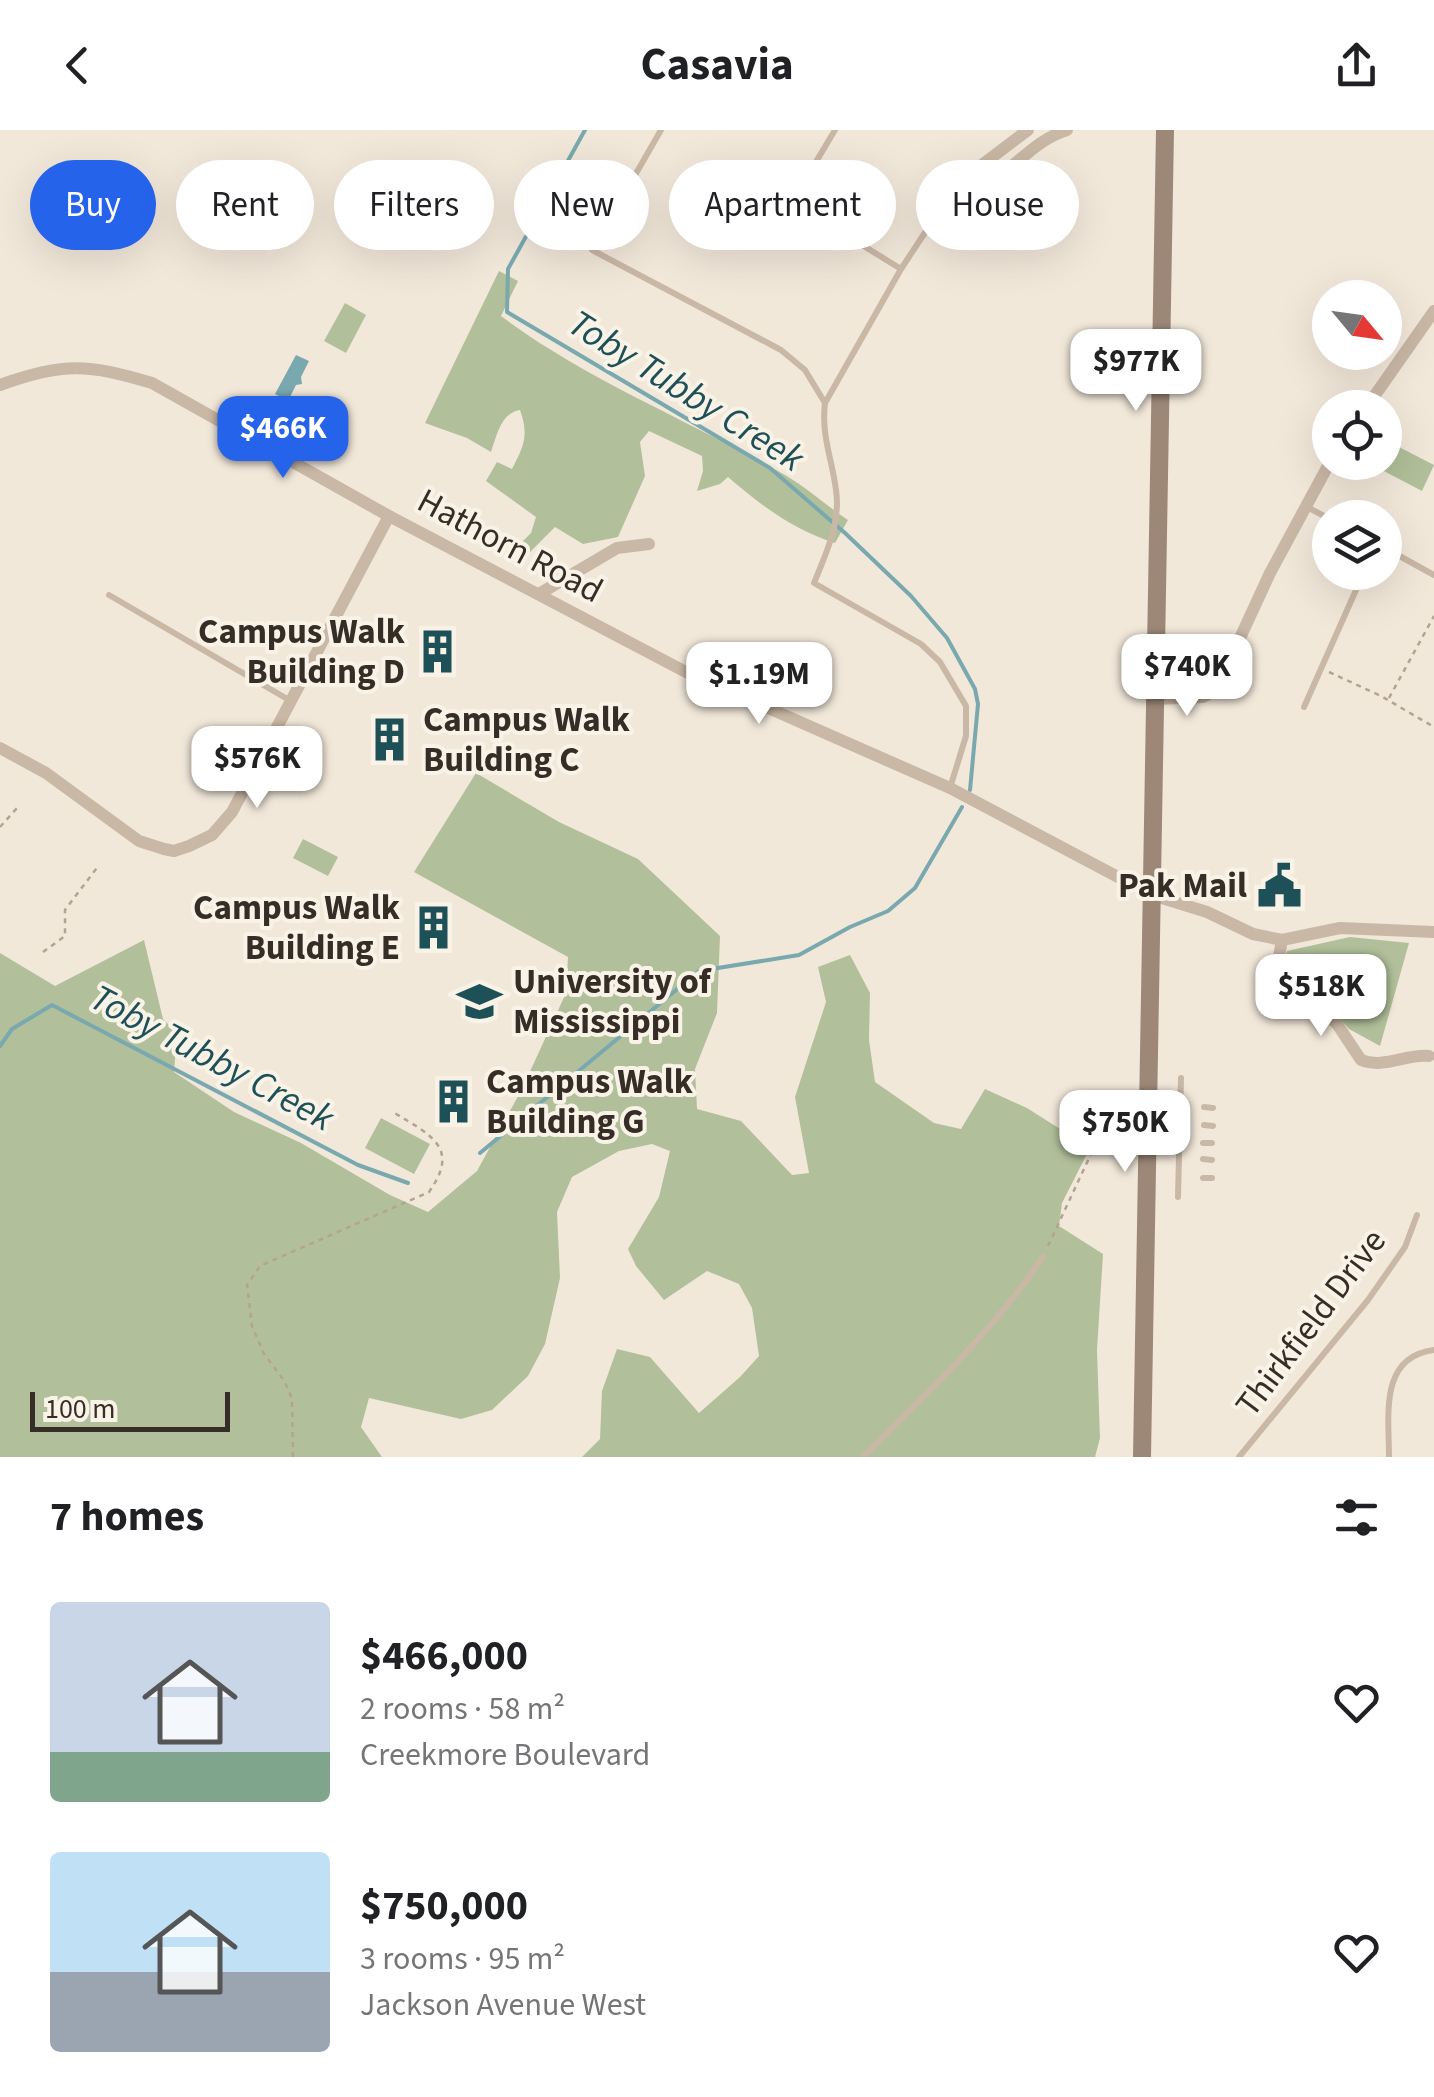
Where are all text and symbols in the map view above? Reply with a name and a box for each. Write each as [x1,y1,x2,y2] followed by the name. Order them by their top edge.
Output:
[640,33,794,97] text: Casavia
[50,38,105,93] icon: back
[1329,38,1384,93] icon: share
[30,160,156,250] chip: Buy
[176,160,314,250] chip: Rent
[334,160,494,250] chip: Filters
[514,160,649,250] chip: New
[669,160,896,250] chip: Apartment
[916,160,1079,250] chip: House
[1312,280,1402,370] north arrow
[1312,280,1402,590] map controls
[558,297,815,486] water label: Toby Tubby Creek
[1066,329,1206,414] pin: $977K
[1092,338,1180,384] text: $977K
[1312,390,1402,480] button: locate
[213,396,353,481] pin: $466K
[239,405,327,451] text: $466K
[409,476,611,616] street label: Hathorn Road
[1312,500,1402,590] button: layers
[198,607,405,697] place label: Campus Walk Building D
[414,628,462,676] building icon: Campus Walk Building D
[1117,634,1257,719] pin: $740K
[678,642,840,727] pin: $1.19M
[1143,643,1231,689] text: $740K
[708,651,810,697] text: $1.19M
[423,695,630,785] place label: Campus Walk Building C
[366,716,414,764] building icon: Campus Walk Building C
[187,726,327,811] pin: $576K
[213,735,301,781] text: $576K
[1118,861,1247,911] place label: Pak Mail
[1256,862,1304,910] public building icon: Pak Mail
[193,883,400,973] place label: Campus Walk Building E
[409,904,457,952] building icon: Campus Walk Building E
[1251,954,1391,1039] pin: $518K
[513,957,713,1047] place label: University of Mississippi
[1277,963,1365,1009] text: $518K
[80,971,344,1145] water label: Toby Tubby Creek
[456,978,504,1026] school or university icon: University of Mississippi
[486,1057,693,1147] place label: Campus Walk Building G
[429,1078,477,1126] building icon: Campus Walk Building G
[1055,1090,1195,1175] pin: $750K
[1081,1099,1169,1145] text: $750K
[1224,1219,1398,1427] street label: Thirkfield Drive
[30,1387,230,1432] scale bar
[45,1389,116,1429] text: 100 m
[50,1487,204,1547] text: 7 homes
[1329,1490,1384,1545] icon: filters
[360,1626,528,1686] text: $466,000
[130,1642,250,1762] icon: home
[1329,1675,1384,1730] icon: heart
[360,1686,565,1732] text: 2 rooms · 58 m²
[360,1732,650,1778] text: Creekmore Boulevard
[360,1876,528,1936] text: $750,000
[130,1892,250,2012] icon: home
[1329,1925,1384,1980] icon: heart
[360,1936,565,1982] text: 3 rooms · 95 m²
[360,1982,646,2028] text: Jackson Avenue West

